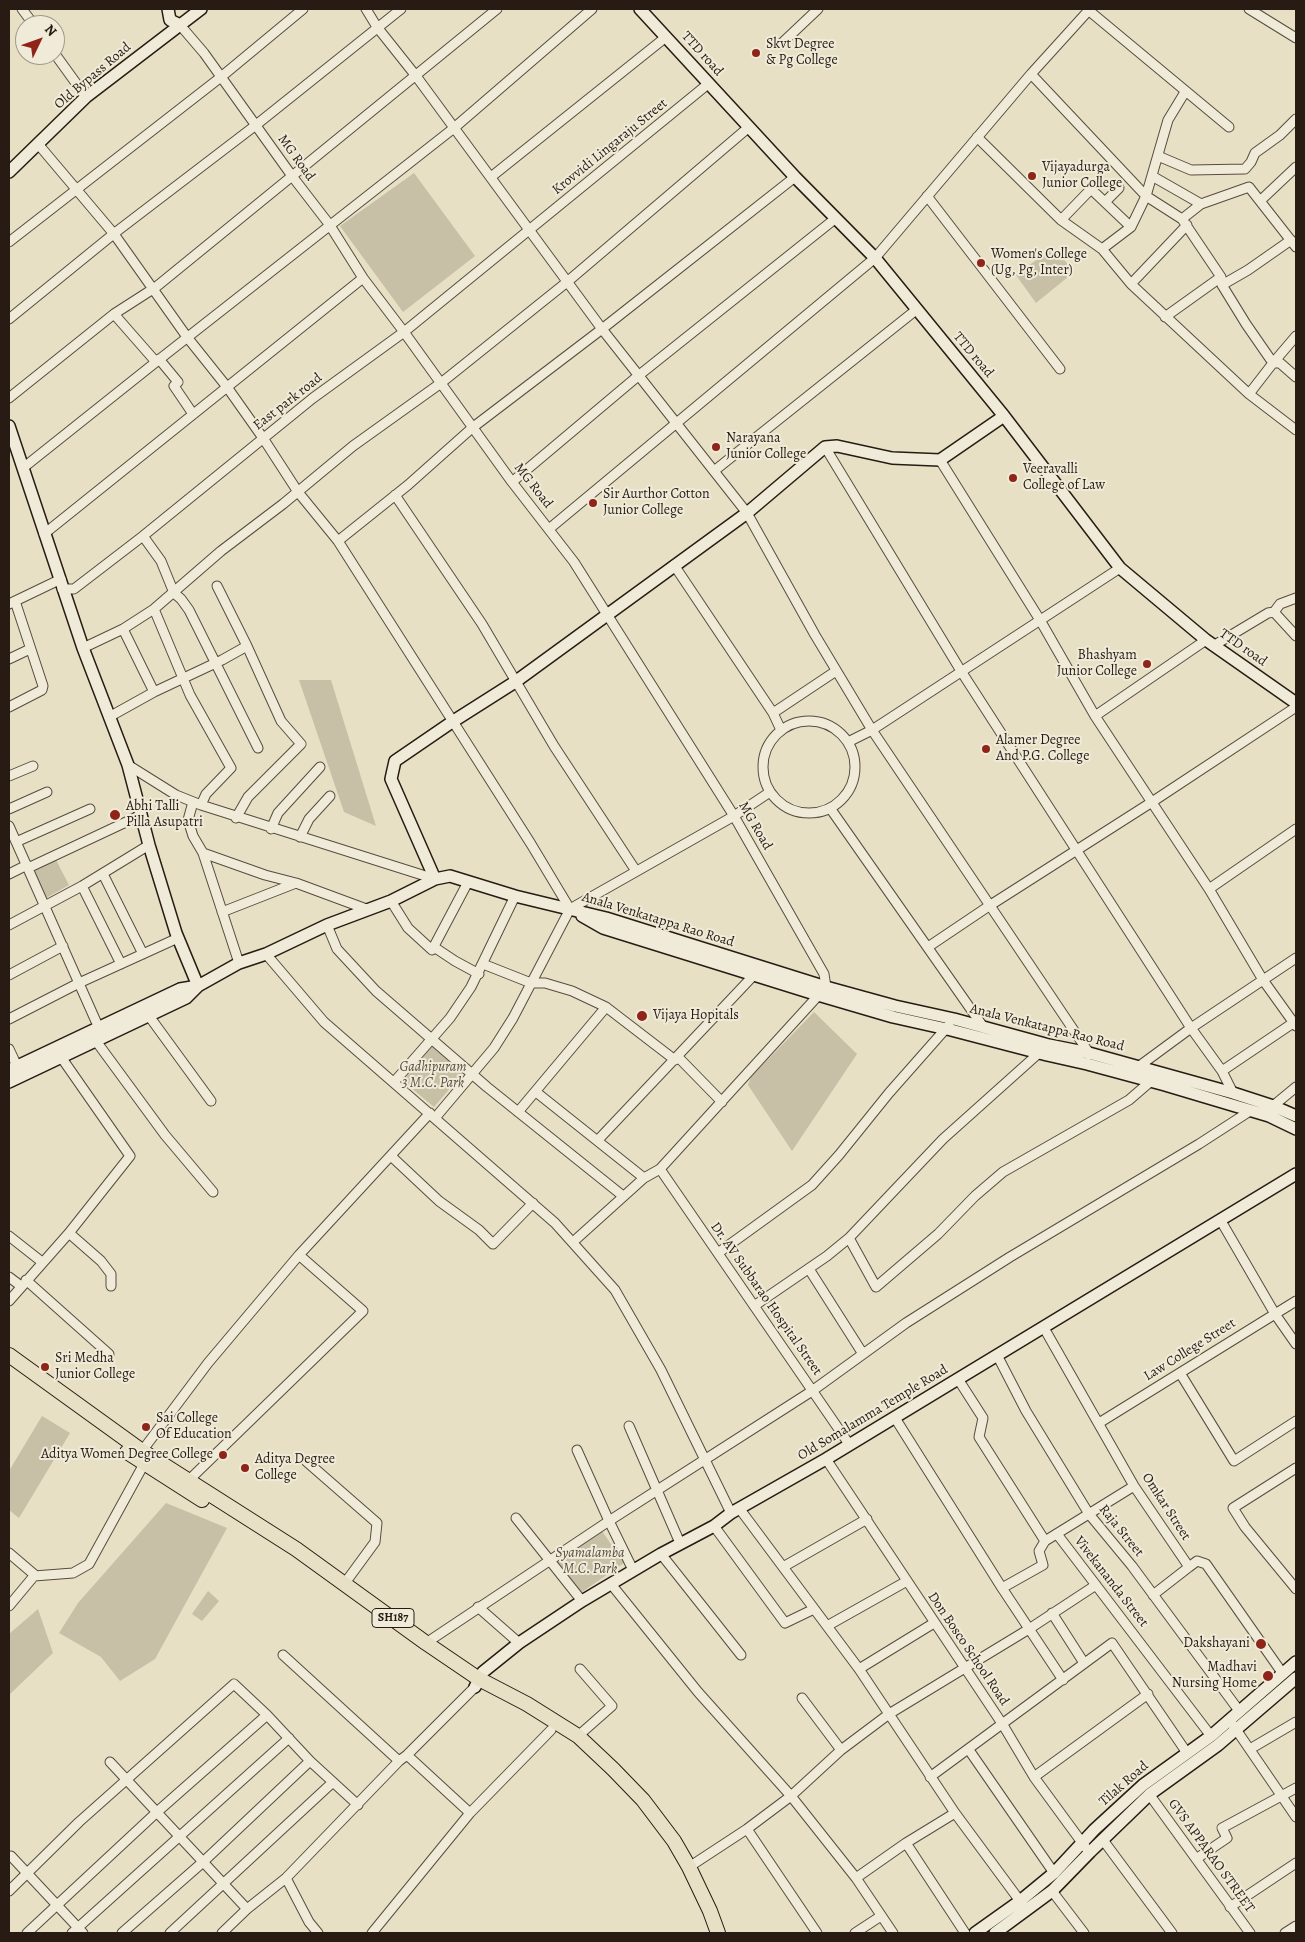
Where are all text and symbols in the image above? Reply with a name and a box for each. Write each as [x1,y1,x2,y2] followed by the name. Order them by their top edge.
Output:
[15,15,65,65] north arrow
[40,20,61,40] text: N
[678,28,726,80] street label: TTD road
[766,37,838,70] place label: Skvt Degree & Pg College
[51,39,135,113] street label: Old Bypass Road
[750,47,762,59] marker: Skvt Degree & Pg College
[549,95,671,199] street label: Krovvidi Lingaraju Street
[274,132,318,184] street label: MG Road
[1042,160,1122,192] place label: Vijayadurga Junior College
[1026,170,1038,182] marker: Vijayadurga Junior College
[991,247,1087,280] place label: Women's College (Ug, Pg, Inter)
[975,257,987,269] marker: Women's College (Ug, Pg, Inter)
[949,329,997,381] street label: TTD road
[250,370,326,434] street label: East park road
[726,431,806,464] place label: Narayana Junior College
[710,441,722,453] marker: Narayana Junior College
[510,460,556,512] street label: MG Road
[1023,462,1105,494] place label: Veeravalli College of Law
[1007,472,1019,484] marker: Veeravalli College of Law
[603,487,710,520] place label: Sir Aurthor Cotton Junior College
[587,497,599,509] marker: Sir Aurthor Cotton Junior College
[1216,626,1270,670] street label: TTD road
[1057,648,1137,680] place label: Bhashyam Junior College
[1141,658,1153,670] marker: Bhashyam Junior College
[996,733,1089,766] place label: Alamer Degree And P.G. College
[980,743,992,755] marker: Alamer Degree And P.G. College
[126,799,203,832] place label: Abhi Talli Pilla Asupatri
[734,799,776,853] street label: MG Road
[108,808,122,822] marker: Abhi Talli Pilla Asupatri
[580,889,736,951] street label: Anala Venkatappa Rao Road
[968,1001,1126,1055] street label: Anala Venkatappa Rao Road
[653,1008,739,1024] place label: Vijaya Hopitals
[635,1009,649,1023] marker: Vijaya Hopitals
[400,1060,466,1092] park label: Gadhipuram 3 M.C. Park
[707,1219,825,1379] street label: Dr. AV Subbarao Hospital Street
[1141,1315,1239,1385] street label: Law College Street
[55,1351,135,1384] place label: Sri Medha Junior College
[39,1361,51,1373] marker: Sri Medha Junior College
[795,1362,951,1464] street label: Old Somalamma Temple Road
[156,1411,232,1444] place label: Sai College Of Education
[140,1421,152,1433] marker: Sai College Of Education
[41,1447,213,1463] place label: Aditya Women Degree College
[217,1449,229,1461] marker: Aditya Women Degree College
[255,1452,335,1484] place label: Aditya Degree College
[239,1462,251,1474] marker: Aditya Degree College
[1138,1470,1194,1544] street label: Omkar Street
[1095,1502,1147,1560] street label: Raja Street
[1070,1533,1152,1631] street label: Vivekananda Street
[555,1546,625,1578] park label: Syamalamba M.C. Park
[924,1589,1012,1709] street label: Don Bosco School Road
[372,1609,414,1628] road number: SH187
[1183,1636,1250,1652] place label: Dakshayani
[1254,1637,1268,1651] marker: Dakshayani
[1172,1660,1257,1692] place label: Madhavi Nursing Home
[1261,1669,1275,1683] marker: Madhavi Nursing Home
[1096,1758,1152,1810] street label: Tilak Road
[1164,1796,1258,1916] street label: GVS APPARAO STREET

